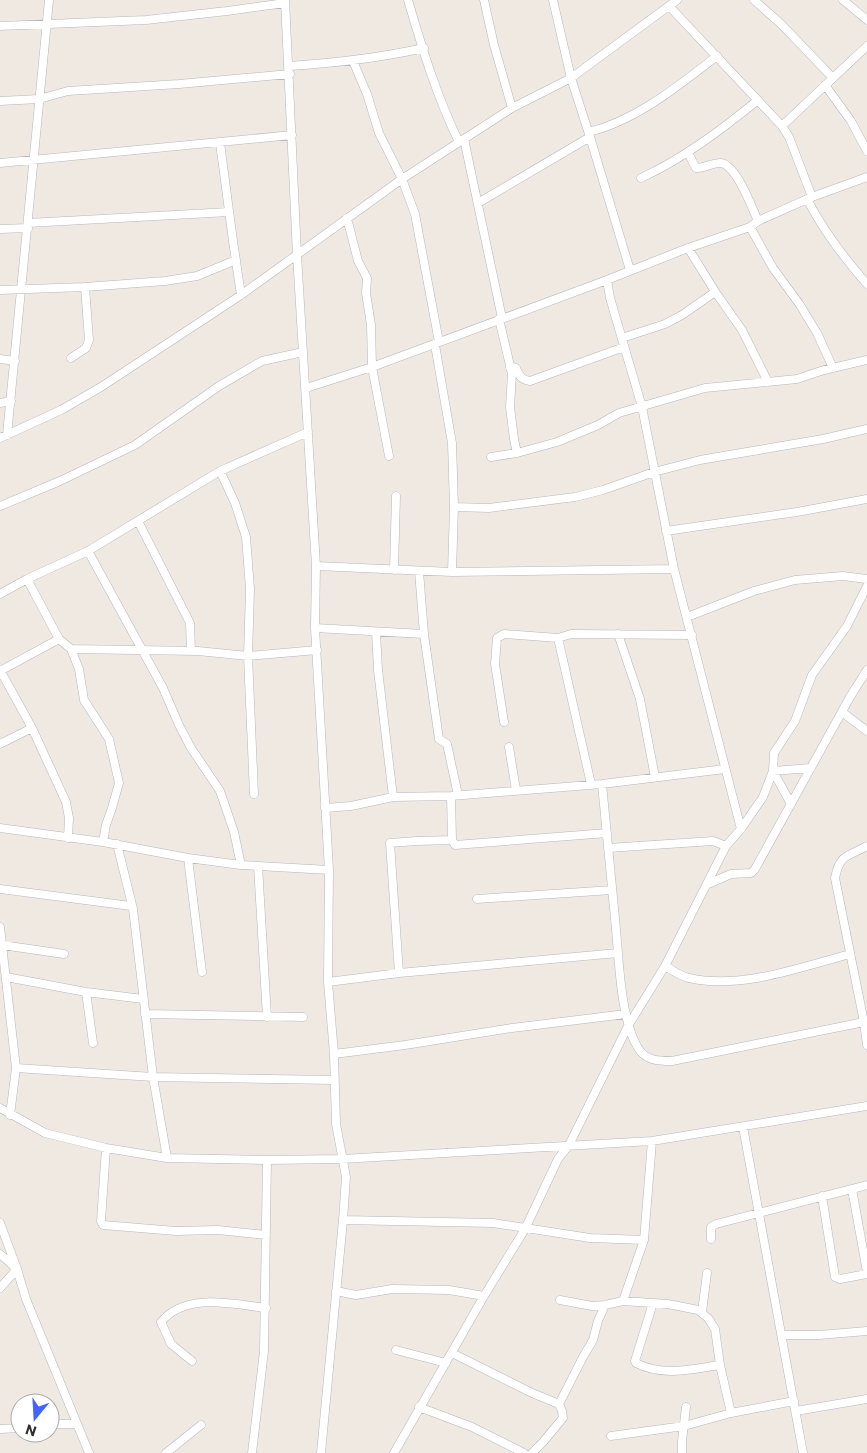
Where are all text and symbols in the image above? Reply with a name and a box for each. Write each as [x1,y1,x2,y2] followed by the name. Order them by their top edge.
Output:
[10,1393,60,1443] north arrow
[23,1421,38,1441] text: N

